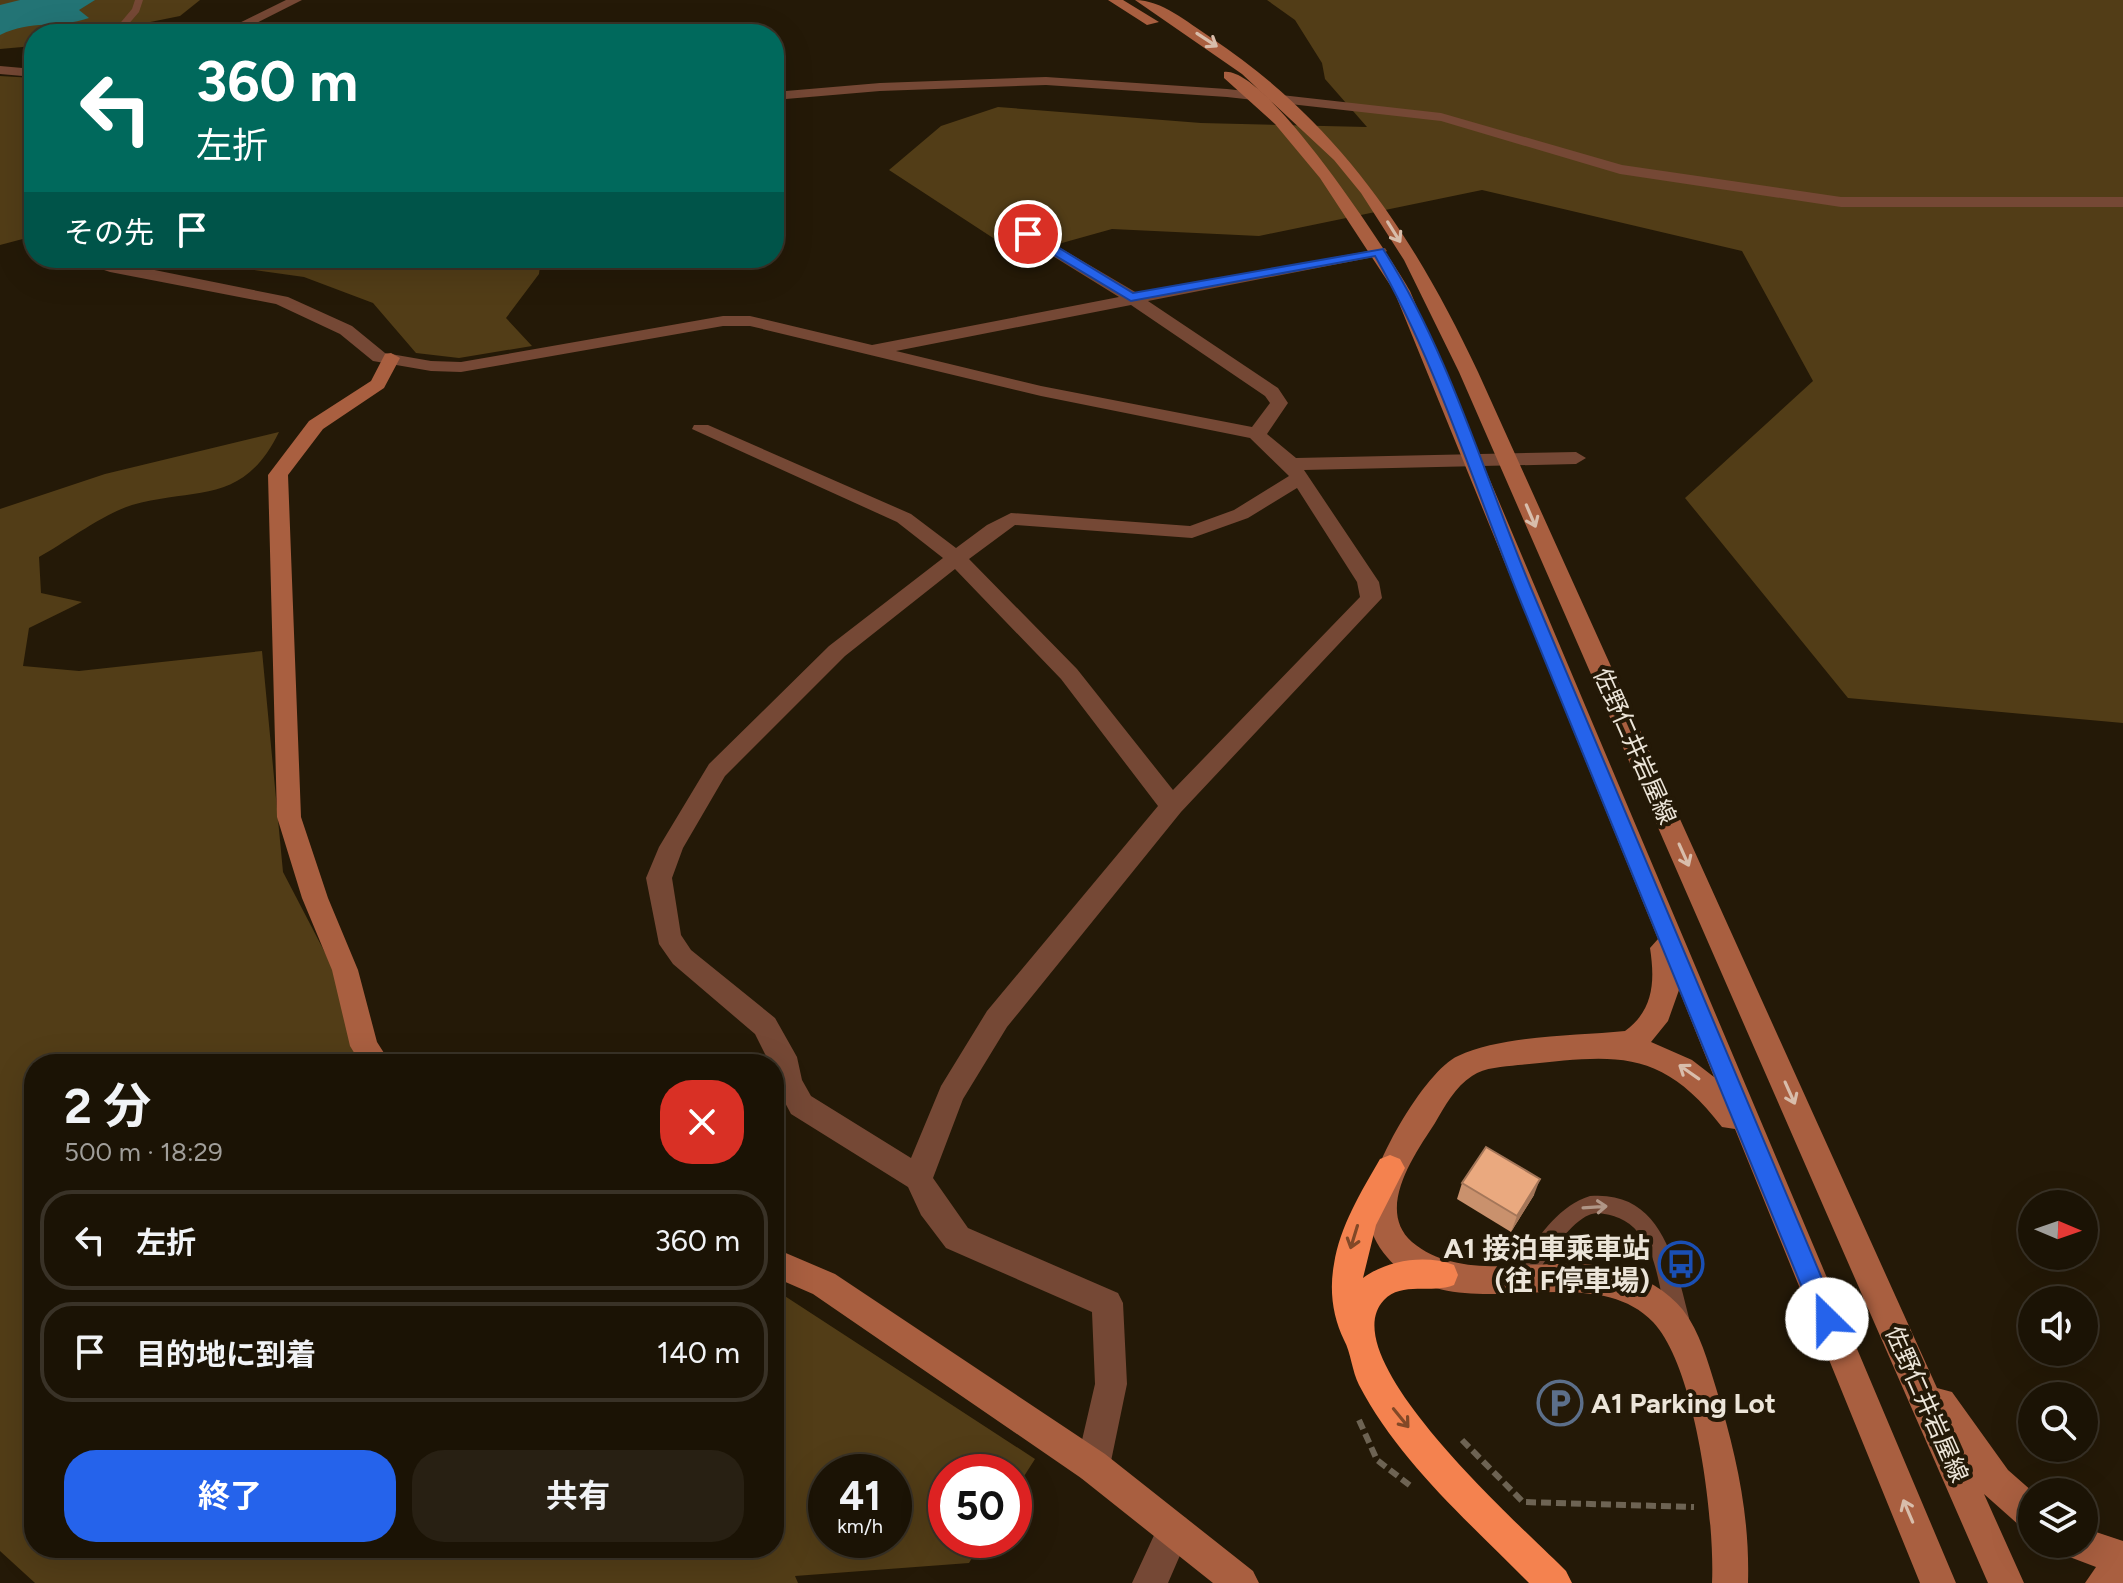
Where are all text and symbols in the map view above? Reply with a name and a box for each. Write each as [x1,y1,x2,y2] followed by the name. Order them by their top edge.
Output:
[1196,32,1218,49] one-way arrow
[196,48,358,115] text: 360 m
[64,56,168,160] icon: left
[196,124,268,167] text: 左折
[994,200,1062,268] pin
[170,208,214,252] icon: arrive
[1006,212,1050,256] icon: arrive
[64,214,154,251] text: その先
[1387,220,1403,243] one-way arrow
[1525,503,1540,528] one-way arrow
[1588,663,1682,829] street label: 佐野仁井岩屋線
[1678,843,1693,867] one-way arrow
[1679,1064,1701,1080] one-way arrow
[64,1077,151,1135] text: 2 分
[660,1080,744,1164] button: close
[1784,1080,1799,1105] one-way arrow
[64,1136,223,1168] text: 500 m · 18:29
[2018,1190,2098,1270] north arrow
[2018,1190,2098,1558] map controls
[1581,1199,1607,1214] one-way arrow
[68,1218,112,1262] icon: left
[655,1222,740,1259] text: 360 m
[136,1224,196,1261] text: 左折
[1346,1224,1360,1249] one-way arrow
[1444,1231,1650,1297] place label: A1 接泊車乘車站 (往 F停車場)
[1657,1240,1705,1288] bus stop icon: A1 接泊車乘車站 (往 F停車場)
[1785,1277,1869,1361] position arrow
[2018,1286,2098,1366] button: sound
[1880,1321,1974,1487] street label: 佐野仁井岩屋線
[68,1330,112,1374] icon: arrive
[657,1334,740,1371] text: 140 m
[136,1336,316,1373] text: 目的地に到着
[1536,1379,1584,1427] parking icon: A1 Parking Lot
[2018,1382,2098,1462] button: search
[1591,1386,1776,1420] place label: A1 Parking Lot
[1392,1407,1410,1428] one-way arrow
[64,1450,396,1542] button: 終了
[412,1450,744,1542] button: 共有
[928,1454,1032,1558] speed limit sign: 50
[839,1472,881,1520] text: 41
[2018,1478,2098,1558] button: layers
[1899,1499,1914,1524] one-way arrow
[837,1514,883,1538] text: km/h

